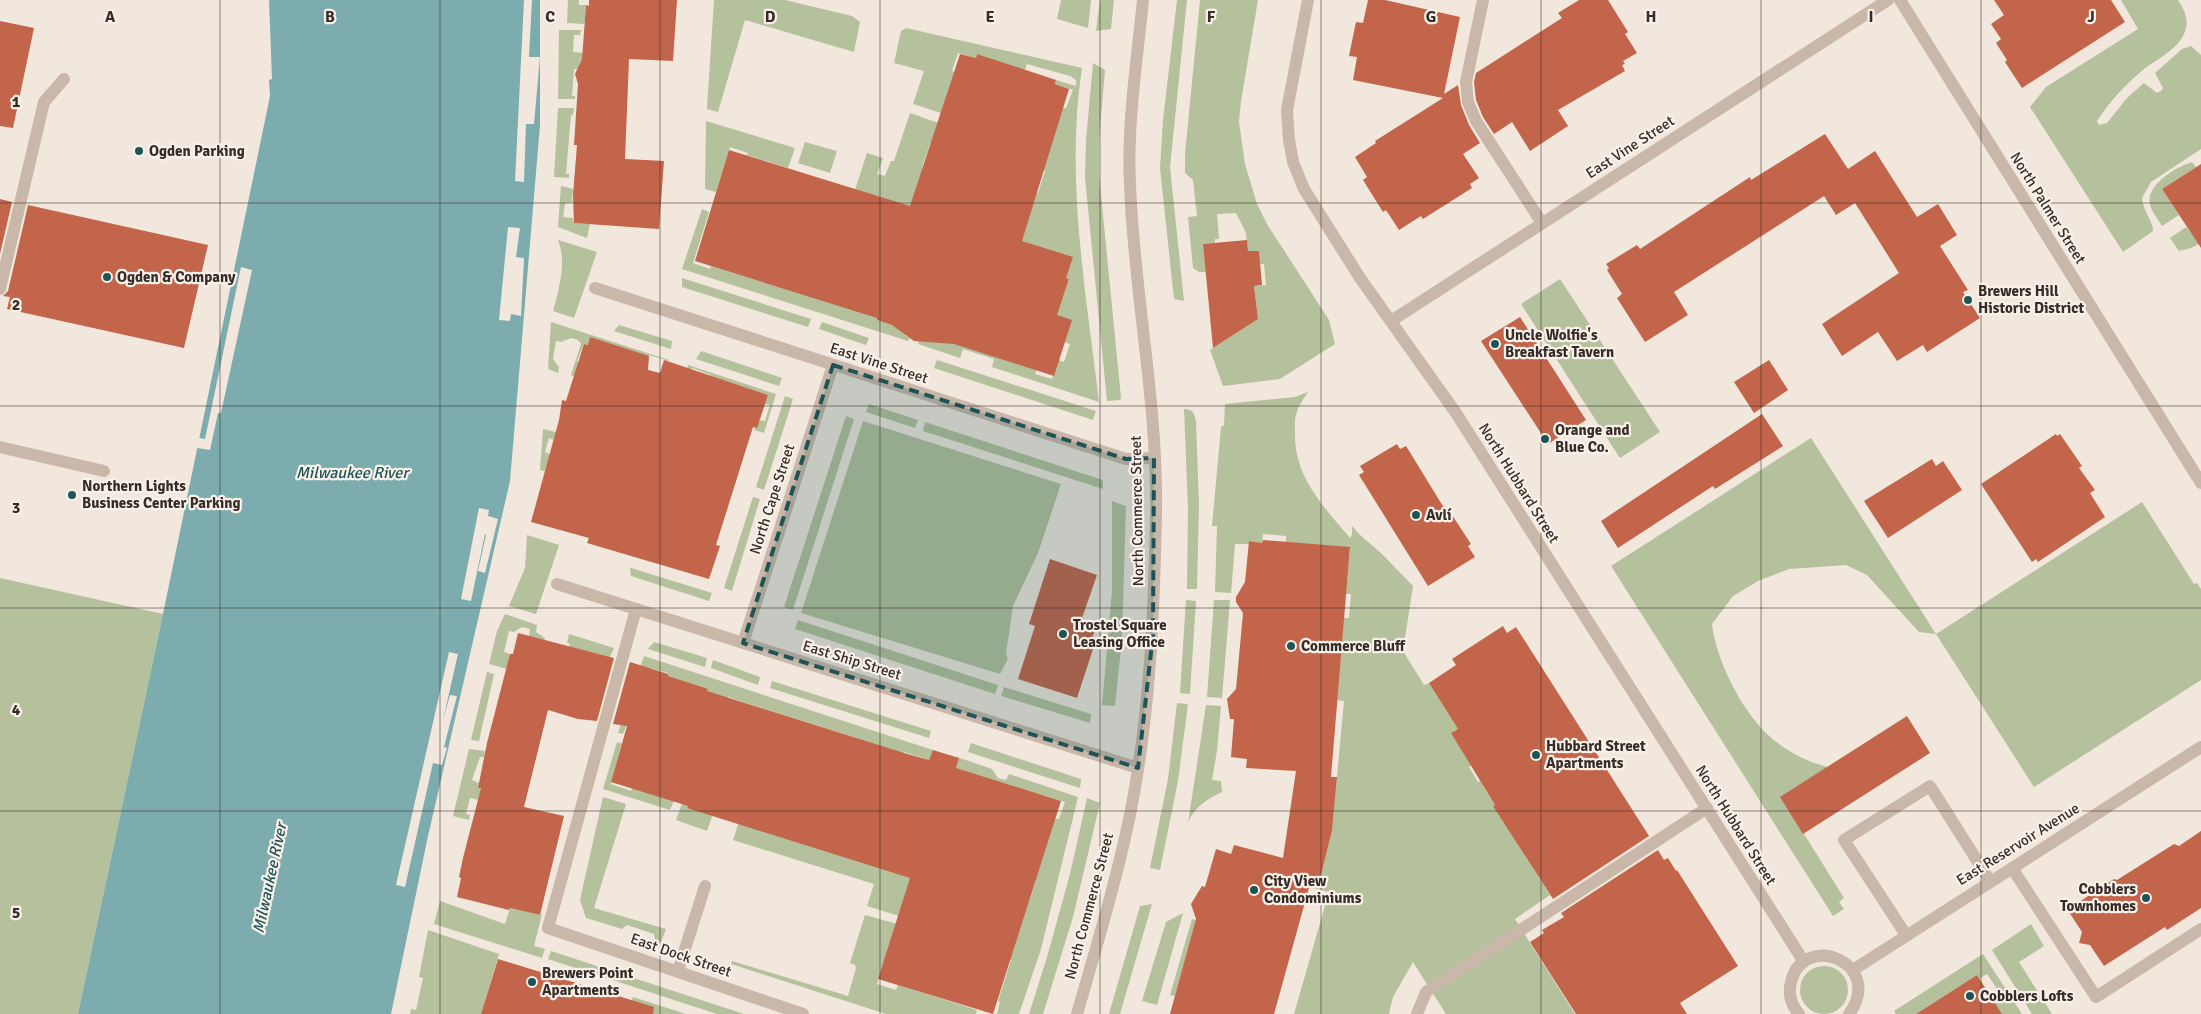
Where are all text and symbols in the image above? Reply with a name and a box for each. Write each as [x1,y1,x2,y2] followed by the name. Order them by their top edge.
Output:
[105,7,116,27] text: A
[325,7,335,27] text: B
[545,7,555,27] text: C
[765,7,776,27] text: D
[985,7,995,27] text: E
[1207,7,1216,27] text: F
[1426,7,1436,27] text: G
[1646,7,1656,27] text: H
[1868,7,1874,27] text: I
[2087,7,2095,27] text: J
[12,92,21,112] text: 1
[1582,112,1678,182] street label: East Vine Street
[149,142,245,160] place label: Ogden Parking
[133,145,145,157] marker: Ogden Parking
[2006,149,2090,267] street label: North Palmer Street
[117,268,236,286] place label: Ogden & Company
[101,271,113,283] marker: Ogden & Company
[1978,282,2084,317] place label: Brewers Hill Historic District
[1962,294,1974,306] marker: Brewers Hill Historic District
[12,295,20,315] text: 2
[1505,326,1614,361] place label: Uncle Wolfie's Breakfast Tavern
[1489,338,1501,350] marker: Uncle Wolfie's Breakfast Tavern
[828,339,930,387] street label: East Vine Street
[1475,420,1563,546] street label: North Hubbard Street
[1555,421,1629,456] place label: Orange and Blue Co.
[1539,433,1551,445] marker: Orange and Blue Co.
[1127,435,1147,587] street label: North Commerce Street
[746,442,798,556] street label: North Cape Street
[296,463,410,483] water label: Milwaukee River
[82,477,240,512] place label: Northern Lights Business Center Parking
[66,489,78,501] marker: Northern Lights Business Center Parking
[12,498,20,518] text: 3
[1426,506,1452,524] place label: Avlí
[1410,509,1422,521] marker: Avlí
[1073,616,1167,651] place label: Trostel Square Leasing Office
[1057,628,1069,640] marker: Trostel Square Leasing Office
[801,636,903,684] street label: East Ship Street
[1301,637,1406,655] place label: Commerce Bluff
[1285,640,1297,652] marker: Commerce Bluff
[12,700,21,720] text: 4
[1546,737,1646,772] place label: Hubbard Street Apartments
[1530,749,1542,761] marker: Hubbard Street Apartments
[1692,762,1780,888] street label: North Hubbard Street
[1953,799,2083,889] street label: East Reservoir Avenue
[249,819,292,935] water label: Milwaukee River
[1061,831,1117,981] street label: North Commerce Street
[1264,872,1362,907] place label: City View Condominiums
[2060,880,2136,915] place label: Cobblers Townhomes
[1248,884,1260,896] marker: City View Condominiums
[2140,892,2152,904] marker: Cobblers Townhomes
[12,903,20,923] text: 5
[628,929,734,981] street label: East Dock Street
[542,964,634,999] place label: Brewers Point Apartments
[526,976,538,988] marker: Brewers Point Apartments
[1980,987,2074,1005] place label: Cobblers Lofts
[1964,990,1976,1002] marker: Cobblers Lofts

